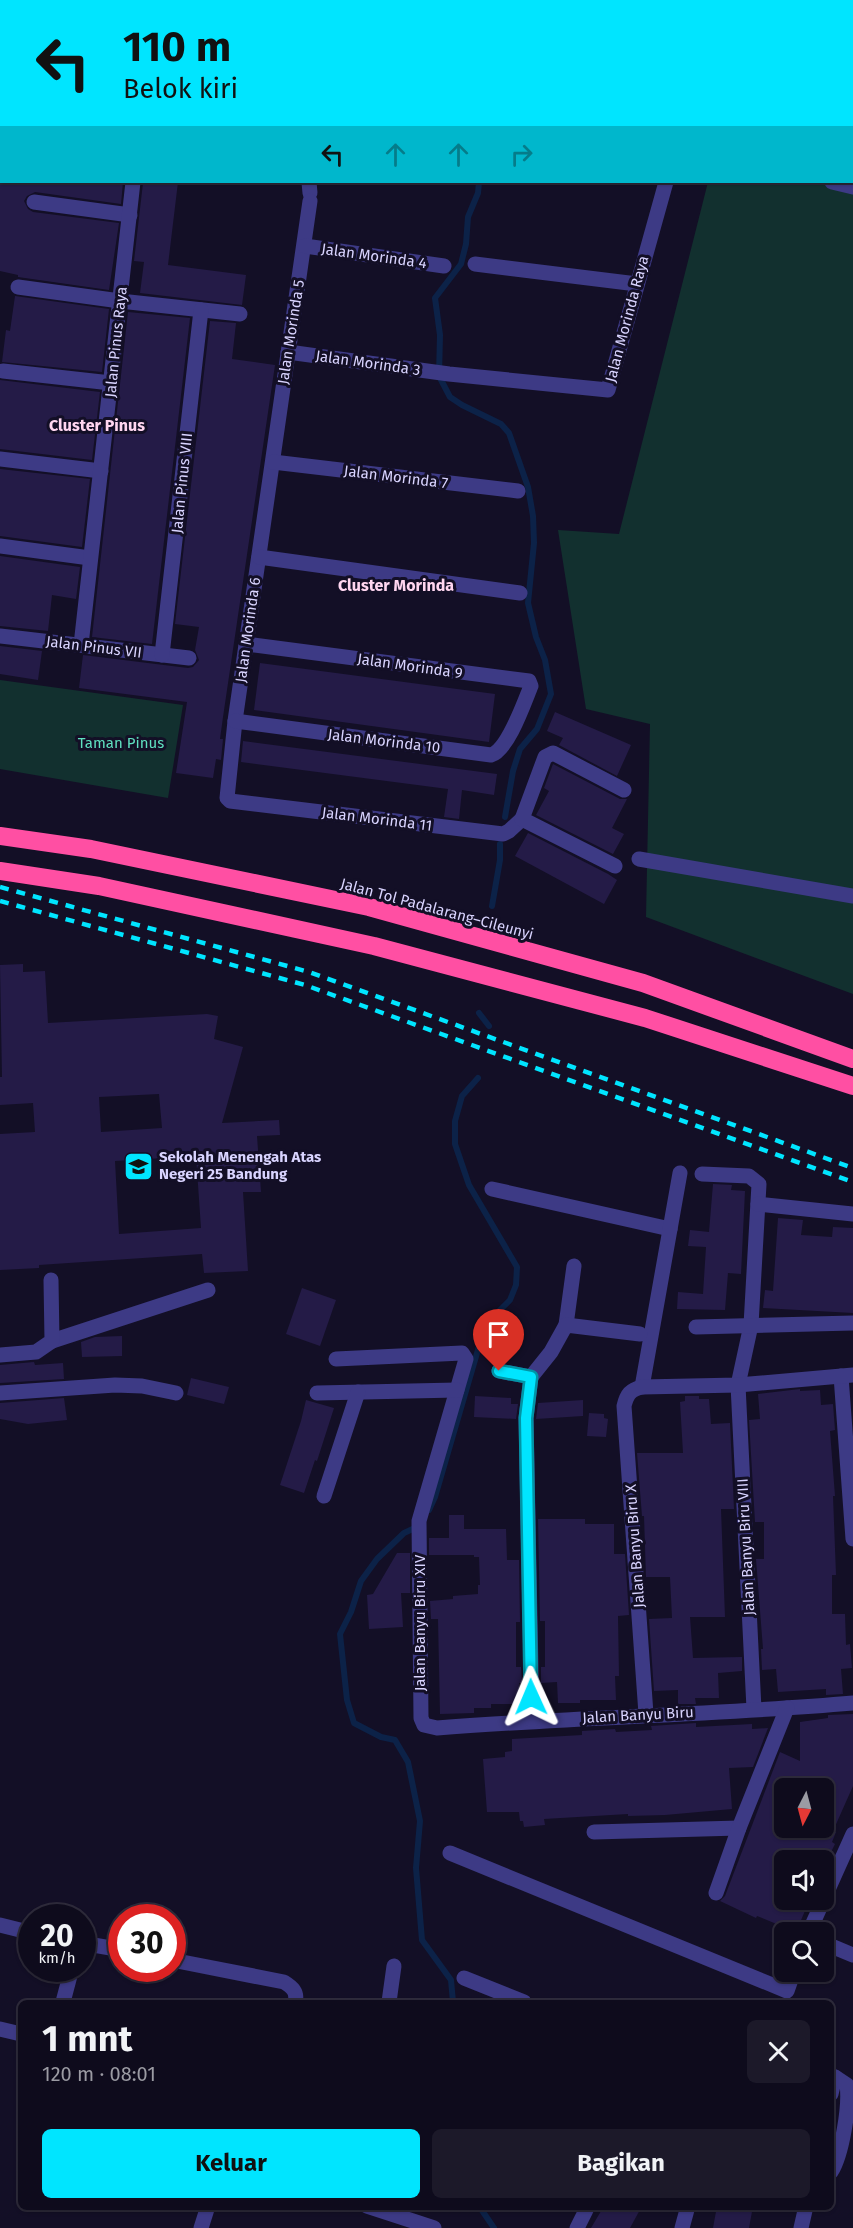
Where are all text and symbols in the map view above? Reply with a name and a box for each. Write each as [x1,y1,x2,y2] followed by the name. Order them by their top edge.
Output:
[123,22,231,72] text: 110 m
[24,24,102,102] icon: left
[123,73,238,105] text: Belok kiri
[316,138,349,171] icon: left
[379,138,412,171] icon: ahead
[442,138,475,171] icon: ahead
[505,138,538,171] icon: right
[320,240,428,272] street label: Jalan Morinda 4
[601,254,653,384] street label: Jalan Morinda Raya
[274,278,308,386] street label: Jalan Morinda 5
[101,286,131,398] street label: Jalan Pinus Raya
[314,347,422,379] street label: Jalan Morinda 3
[49,416,145,435] district label: Cluster Pinus
[168,432,196,534] street label: Jalan Pinus VIII
[343,462,449,492] street label: Jalan Morinda 7
[232,576,264,684] street label: Jalan Morinda 6
[338,576,454,595] district label: Cluster Morinda
[45,632,143,662] street label: Jalan Pinus VII
[356,650,464,682] street label: Jalan Morinda 9
[327,725,441,757] street label: Jalan Morinda 10
[78,734,164,752] park label: Taman Pinus
[321,803,433,835] street label: Jalan Morinda 11
[338,875,536,943] street label: Jalan Tol Padalarang–Cileunyi
[159,1148,321,1183] place label: Sekolah Menengah Atas Negeri 25 Bandung
[122,1150,154,1182] school or university icon: Sekolah Menengah Atas Negeri 25 Bandung
[473,1309,524,1371] pin
[482,1318,515,1351] icon: arrive
[733,1478,759,1616] street label: Jalan Banyu Biru VIII
[622,1483,648,1608] street label: Jalan Banyu Biru X
[411,1554,429,1691] street label: Jalan Banyu Biru XIV
[499,1665,563,1729] position arrow
[582,1703,694,1727] street label: Jalan Banyu Biru
[774,1778,834,1838] north arrow
[774,1778,834,1982] map controls
[774,1850,834,1910] button: sound
[108,1904,186,1982] speed limit sign: 30
[40,1918,74,1954] text: 20
[774,1922,834,1982] button: search
[38,1949,76,1967] text: km/h
[42,2017,132,2061] text: 1 mnt
[747,2020,810,2083] button: close
[42,2062,156,2086] text: 120 m · 08:01
[42,2129,420,2198] button: Keluar
[432,2129,810,2198] button: Bagikan

